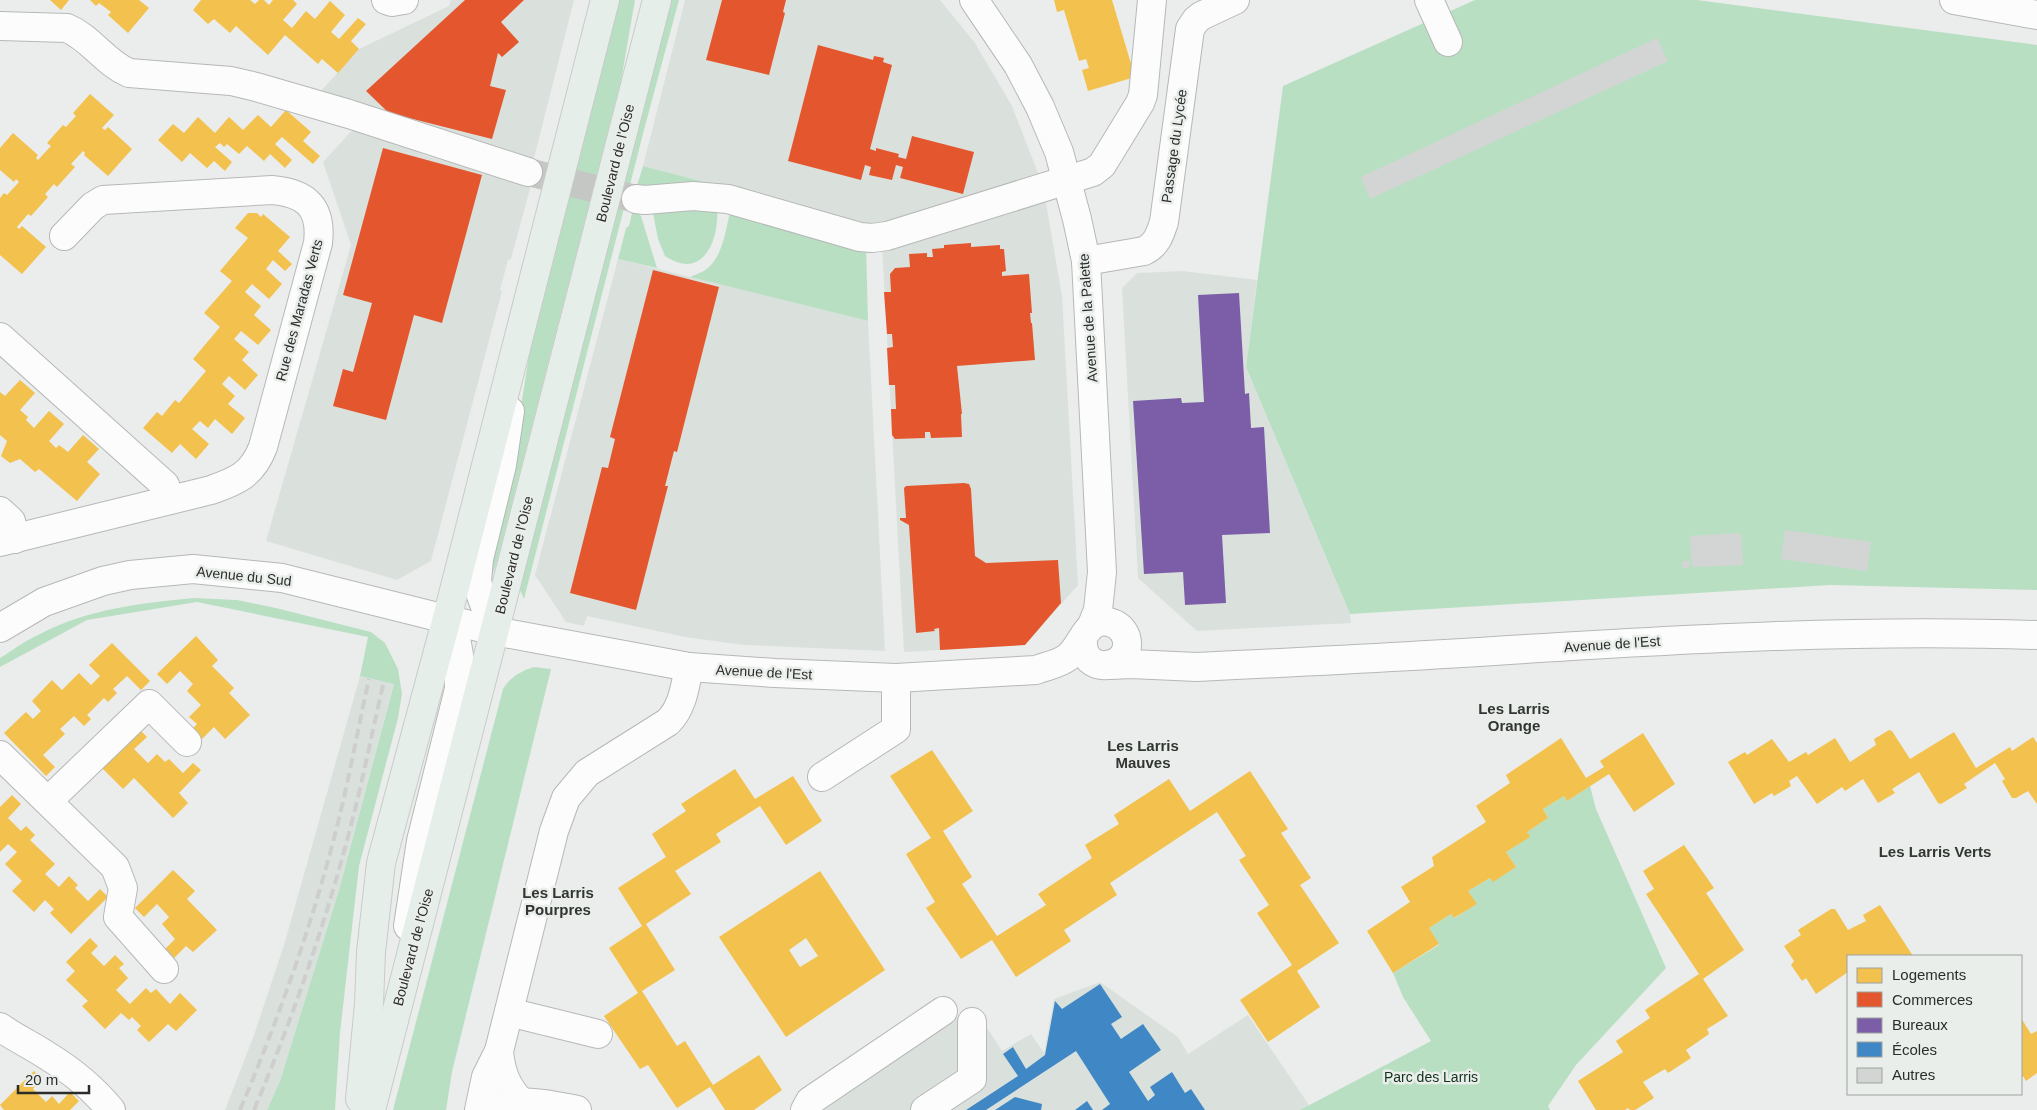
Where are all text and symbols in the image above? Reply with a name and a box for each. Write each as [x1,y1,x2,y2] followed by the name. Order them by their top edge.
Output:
[1158,88,1190,204] street label: Passage du Lycée
[593,102,637,224] street label: Boulevard de l'Oise
[272,237,326,383] street label: Rue des Maradas Verts
[1076,253,1100,383] street label: Avenue de la Palette
[492,494,536,616] street label: Boulevard de l'Oise
[196,563,292,589] street label: Avenue du Sud
[1563,633,1661,655] street label: Avenue de l'Est
[715,661,813,683] street label: Avenue de l'Est
[1478,700,1550,734] district label: Les Larris Orange
[1107,737,1179,771] district label: Les Larris Mauves
[1879,843,1991,860] district label: Les Larris Verts
[522,884,594,918] district label: Les Larris Pourpres
[390,886,436,1007] street label: Boulevard de l'Oise
[1847,955,2022,1095] legend
[1892,966,1966,983] text: Logements
[1892,991,1973,1008] text: Commerces
[1892,1016,1948,1033] text: Bureaux
[1892,1041,1937,1058] text: Écoles
[18,1062,89,1094] scale bar
[1892,1066,1935,1083] text: Autres
[1384,1069,1478,1085] park label: Parc des Larris
[25,1071,58,1088] text: 20 m

